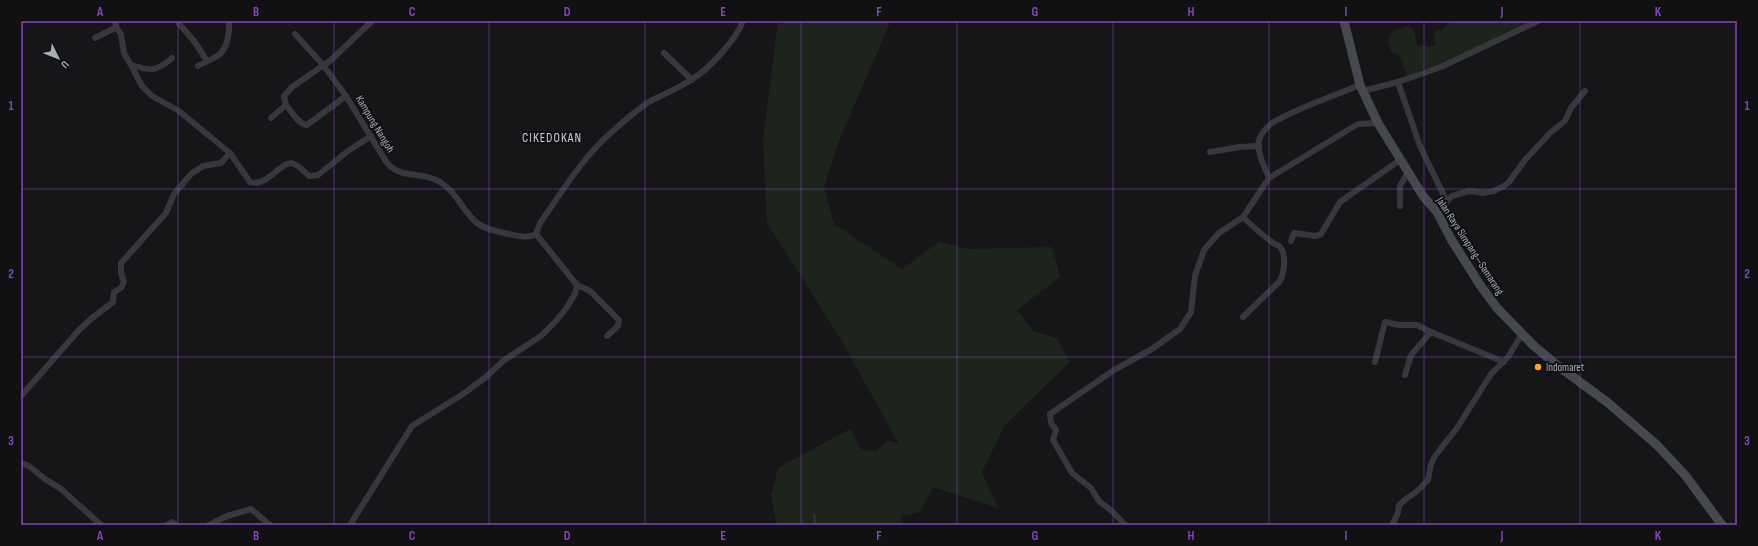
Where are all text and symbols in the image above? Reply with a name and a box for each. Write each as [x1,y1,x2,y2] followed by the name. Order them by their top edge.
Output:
[96,4,104,20] text: A
[253,4,259,20] text: B
[409,4,416,20] text: C
[564,4,571,20] text: D
[720,4,726,20] text: E
[876,4,882,20] text: F
[1032,4,1039,20] text: G
[1188,4,1195,20] text: H
[1345,4,1348,20] text: I
[1500,4,1504,20] text: J
[1655,4,1662,20] text: K
[38,38,78,78] north arrow
[58,58,72,71] text: U
[353,93,397,155] street label: Kampung Nangoh
[8,98,14,114] text: 1
[1744,98,1750,114] text: 1
[522,130,582,146] district label: CIKEDOKAN
[1433,194,1507,298] street label: Jalan Raya Simpang—Samarang
[8,266,14,282] text: 2
[1744,266,1750,282] text: 2
[1546,361,1585,374] place label: Indomaret
[1533,362,1543,372] marker: Indomaret
[8,433,14,449] text: 3
[1744,433,1750,449] text: 3
[96,528,104,544] text: A
[253,528,259,544] text: B
[409,528,416,544] text: C
[564,528,571,544] text: D
[720,528,726,544] text: E
[876,528,882,544] text: F
[1032,528,1039,544] text: G
[1188,528,1195,544] text: H
[1345,528,1348,544] text: I
[1500,528,1504,544] text: J
[1655,528,1662,544] text: K

